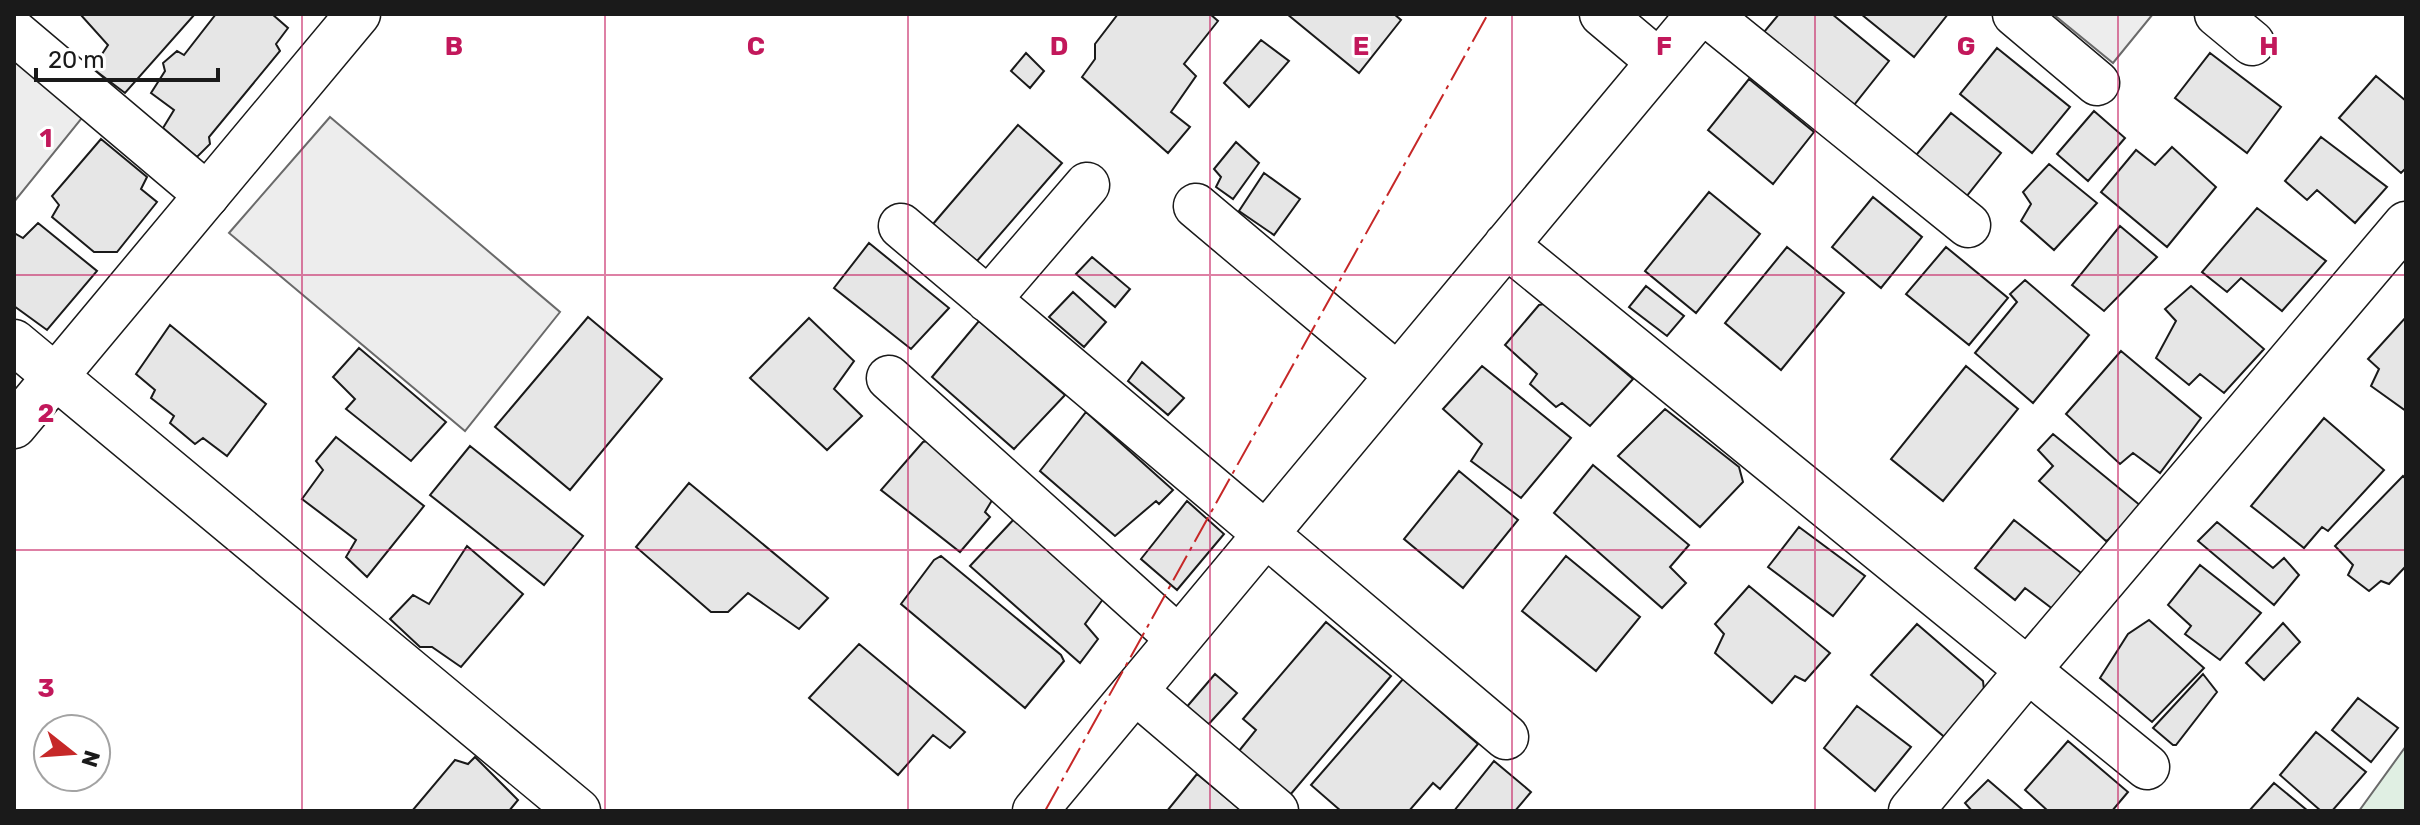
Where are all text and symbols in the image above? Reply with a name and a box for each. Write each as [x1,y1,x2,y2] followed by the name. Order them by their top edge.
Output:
[445,31,463,62] text: B
[747,31,765,62] text: C
[1050,31,1068,62] text: D
[1353,31,1369,62] text: E
[1656,31,1672,62] text: F
[1957,31,1975,62] text: G
[2259,31,2279,62] text: H
[36,32,218,82] scale bar
[48,46,105,74] text: 20 m
[40,123,52,154] text: 1
[38,398,54,429] text: 2
[37,673,55,704] text: 3
[32,713,112,793] north arrow
[75,747,106,770] text: N

